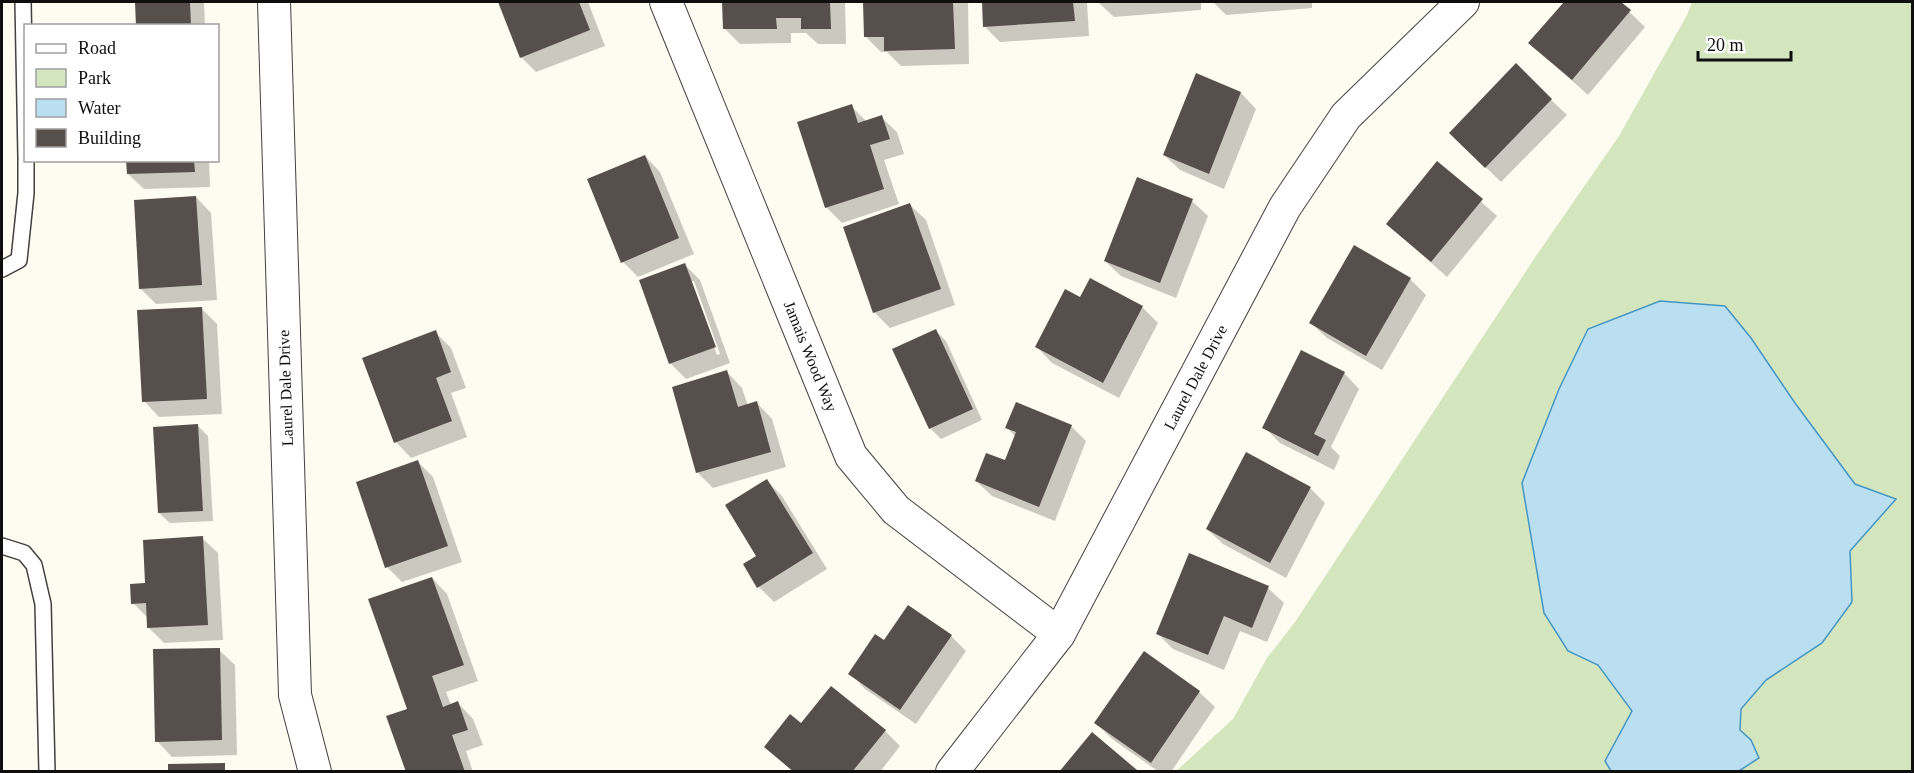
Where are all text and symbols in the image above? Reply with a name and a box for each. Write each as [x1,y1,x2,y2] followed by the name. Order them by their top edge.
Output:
[24,24,219,162] legend
[1698,24,1791,62] scale bar
[1707,35,1744,55] text: 20 m
[78,38,116,58] text: Road
[78,68,111,88] text: Park
[78,98,121,118] text: Water
[78,128,141,148] text: Building
[780,298,840,414] street label: Jamais Wood Way
[1161,322,1230,433] street label: Laurel Dale Drive
[275,330,296,446] street label: Laurel Dale Drive

